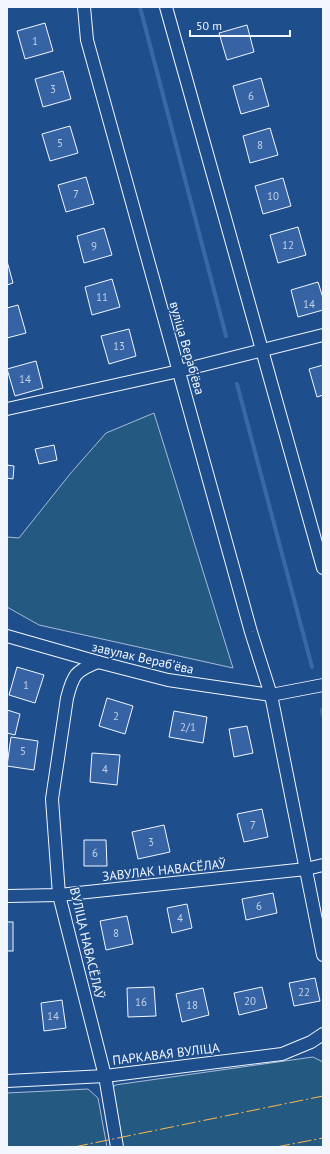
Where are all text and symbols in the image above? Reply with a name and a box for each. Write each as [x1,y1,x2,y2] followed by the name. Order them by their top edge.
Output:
[190,12,290,38] scale bar
[196,18,222,33] text: 50 m
[32,34,38,48] house number: 1
[50,82,56,96] house number: 3
[248,89,254,103] house number: 6
[57,136,63,150] house number: 5
[257,138,263,152] house number: 8
[73,187,79,201] house number: 7
[267,189,279,203] house number: 10
[282,238,294,252] house number: 12
[91,239,97,253] house number: 9
[96,290,108,304] house number: 11
[303,297,315,311] house number: 14
[166,299,208,397] street label: вуліца Верабʼёва
[113,339,125,353] house number: 13
[19,372,31,386] house number: 14
[90,638,196,678] street label: завулак Верабʼёва
[23,678,29,692] house number: 1
[113,709,119,723] house number: 2
[180,720,196,734] house number: 2/1
[20,744,26,758] house number: 5
[102,762,108,776] house number: 4
[250,818,256,832] house number: 7
[148,835,154,849] house number: 3
[92,846,98,860] house number: 6
[101,855,227,885] street label: ЗАВУЛАК НАВАСЁЛАЎ
[66,886,108,1001] street label: ВУЛІЦА НАВАСЁЛАЎ
[256,899,262,913] house number: 6
[177,911,183,925] house number: 4
[113,926,119,940] house number: 8
[298,985,310,999] house number: 22
[244,994,256,1008] house number: 20
[135,995,147,1009] house number: 16
[186,998,198,1012] house number: 18
[47,1009,59,1023] house number: 14
[111,1039,221,1069] street label: ПАРКАВАЯ ВУЛІЦА

